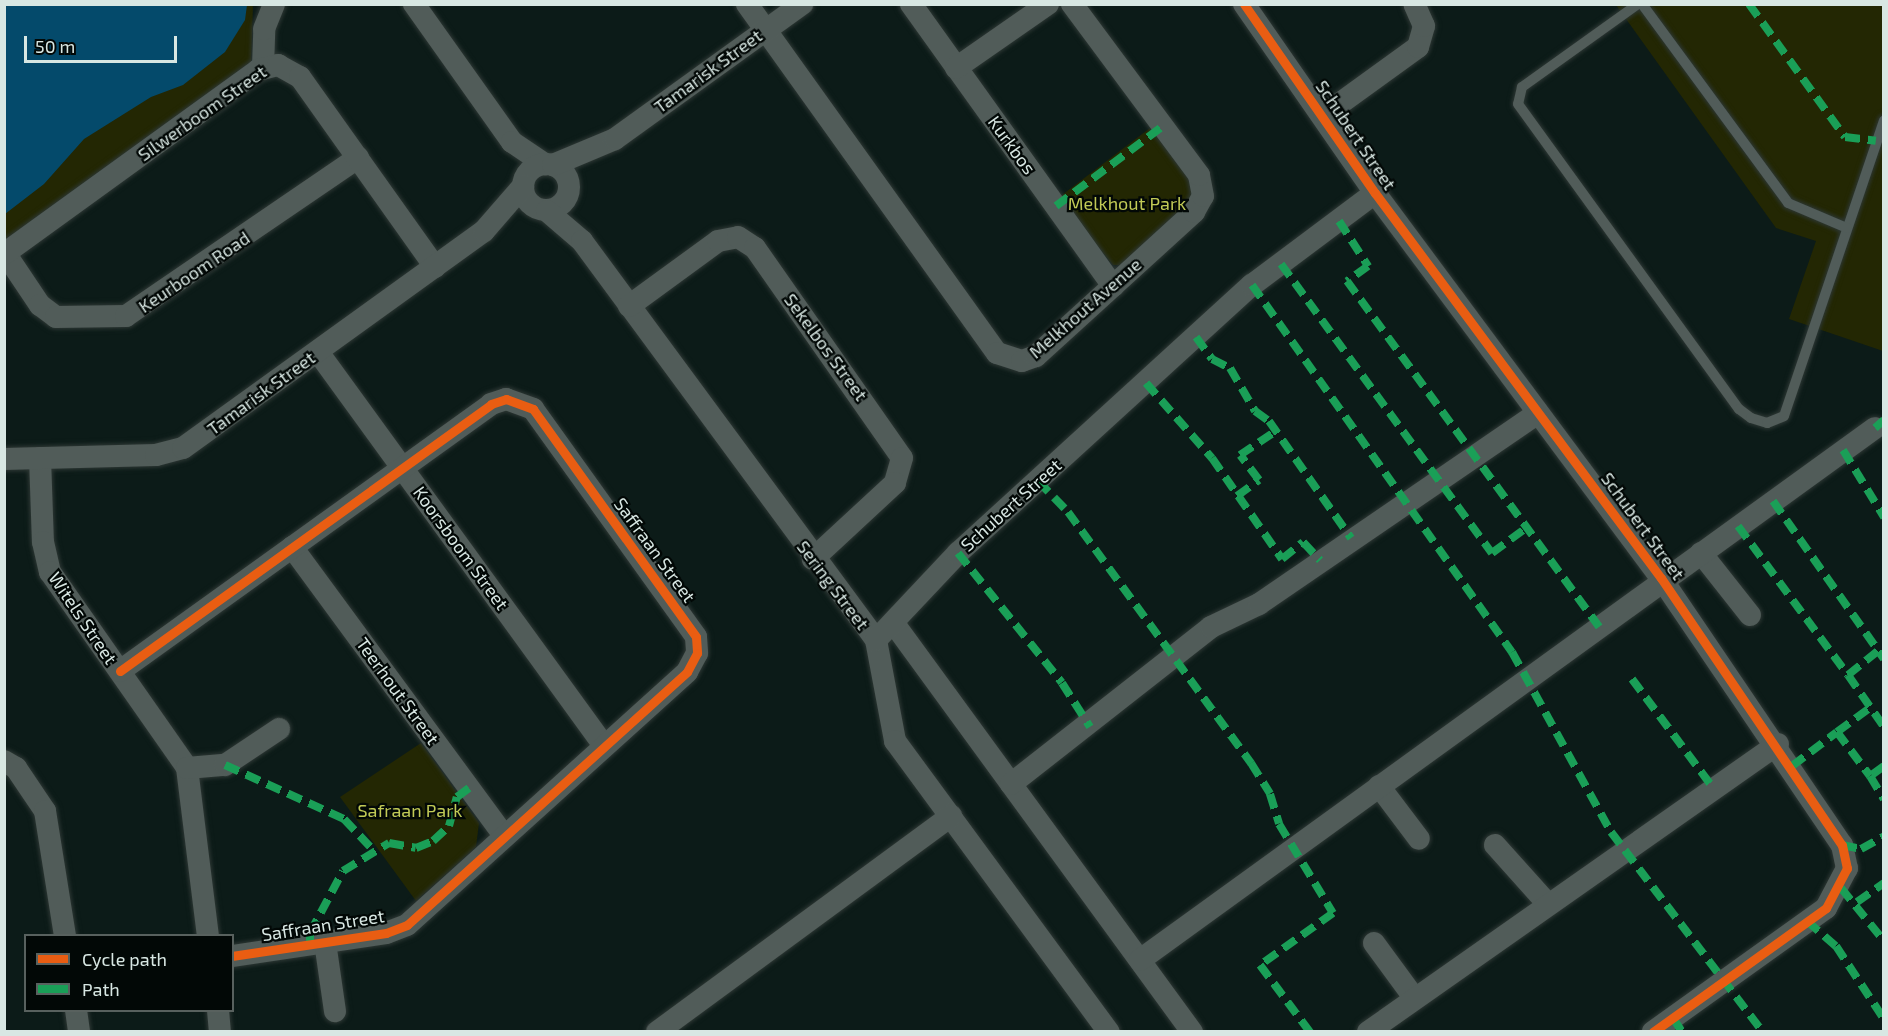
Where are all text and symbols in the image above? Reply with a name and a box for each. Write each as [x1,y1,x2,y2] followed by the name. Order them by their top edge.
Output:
[27,24,180,62] scale bar
[650,25,766,117] street label: Tamarisk Street
[35,35,75,57] text: 50 m
[134,61,270,165] street label: Silwerboom Street
[1311,76,1401,194] street label: Schubert Street
[984,112,1040,178] street label: Kurkbos
[1068,192,1186,214] park label: Melkhout Park
[134,227,254,317] street label: Keurboom Road
[1024,253,1146,363] street label: Melkhout Avenue
[780,289,872,405] street label: Sekelbos Street
[203,347,319,439] street label: Tamarisk Street
[956,454,1066,556] street label: Schubert Street
[1597,468,1689,584] street label: Schubert Street
[409,482,513,614] street label: Koorsboom Street
[610,493,700,607] street label: Saffraan Street
[792,536,874,634] street label: Sering Street
[44,568,122,668] street label: Witels Street
[352,633,444,749] street label: Teerhout Street
[357,799,463,821] park label: Safraan Park
[260,905,386,945] street label: Saffraan Street
[24,934,234,1012] legend
[82,948,167,970] text: Cycle path
[82,978,120,1000] text: Path

